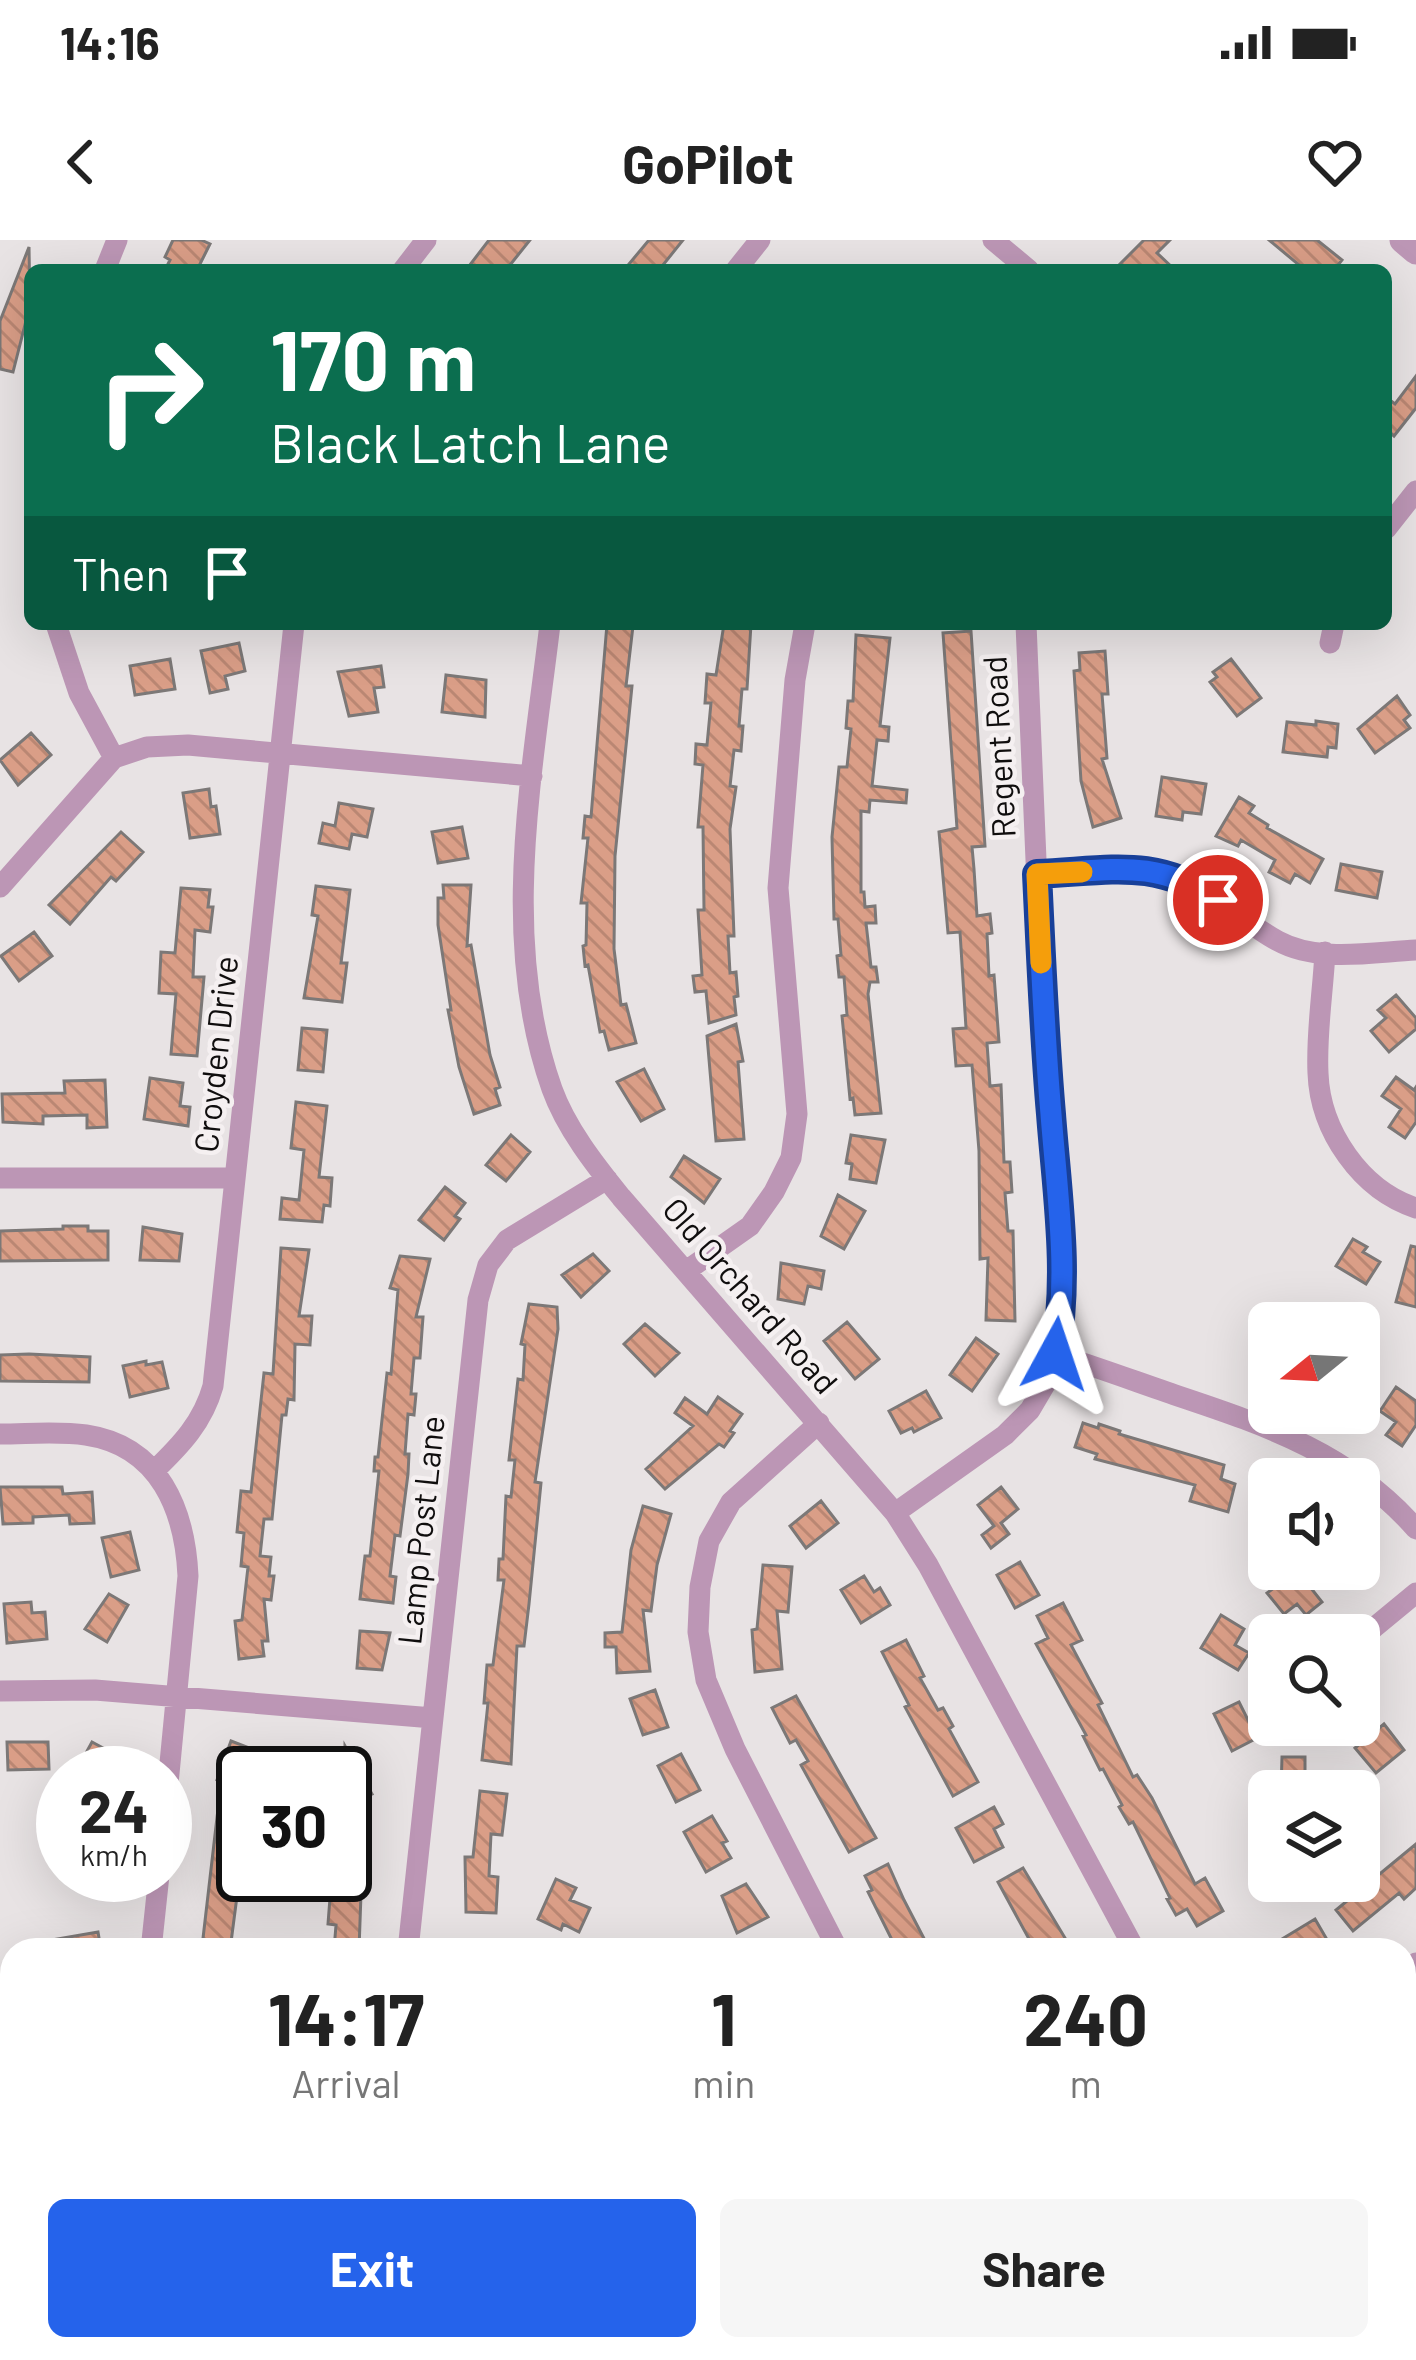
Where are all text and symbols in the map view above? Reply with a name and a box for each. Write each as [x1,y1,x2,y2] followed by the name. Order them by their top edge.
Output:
[60,15,160,69] text: 14:16
[48,129,114,195] icon: back
[1302,129,1368,195] icon: heart
[622,130,794,195] text: GoPilot
[270,307,476,408] text: 170 m
[72,312,228,468] icon: right
[270,409,670,474] text: Black Latch Lane
[194,540,260,606] icon: arrive
[72,546,170,600] text: Then
[973,655,1023,839] street label: Regent Road
[1167,849,1269,951] pin
[1185,867,1251,933] icon: arrive
[185,954,245,1154] street label: Croyden Drive
[655,1189,847,1401] street label: Old Orchard Road
[992,1291,1118,1417] position arrow
[1248,1302,1380,1434] north arrow
[1248,1302,1380,1902] map controls
[388,1414,452,1646] street label: Lamp Post Lane
[1248,1458,1380,1590] button: sound
[1248,1614,1380,1746] button: search
[216,1746,372,1902] speed limit sign: 30
[1248,1770,1380,1902] button: layers
[79,1773,149,1845] text: 24
[80,1836,148,1872] text: km/h
[268,1974,424,2060] text: 14:17
[711,1974,737,2060] text: 1
[1023,1974,1148,2060] text: 240
[292,2059,401,2106] text: Arrival
[692,2059,755,2106] text: min
[1070,2059,1102,2106] text: m
[48,2199,696,2337] button: Exit
[720,2199,1368,2337] button: Share

